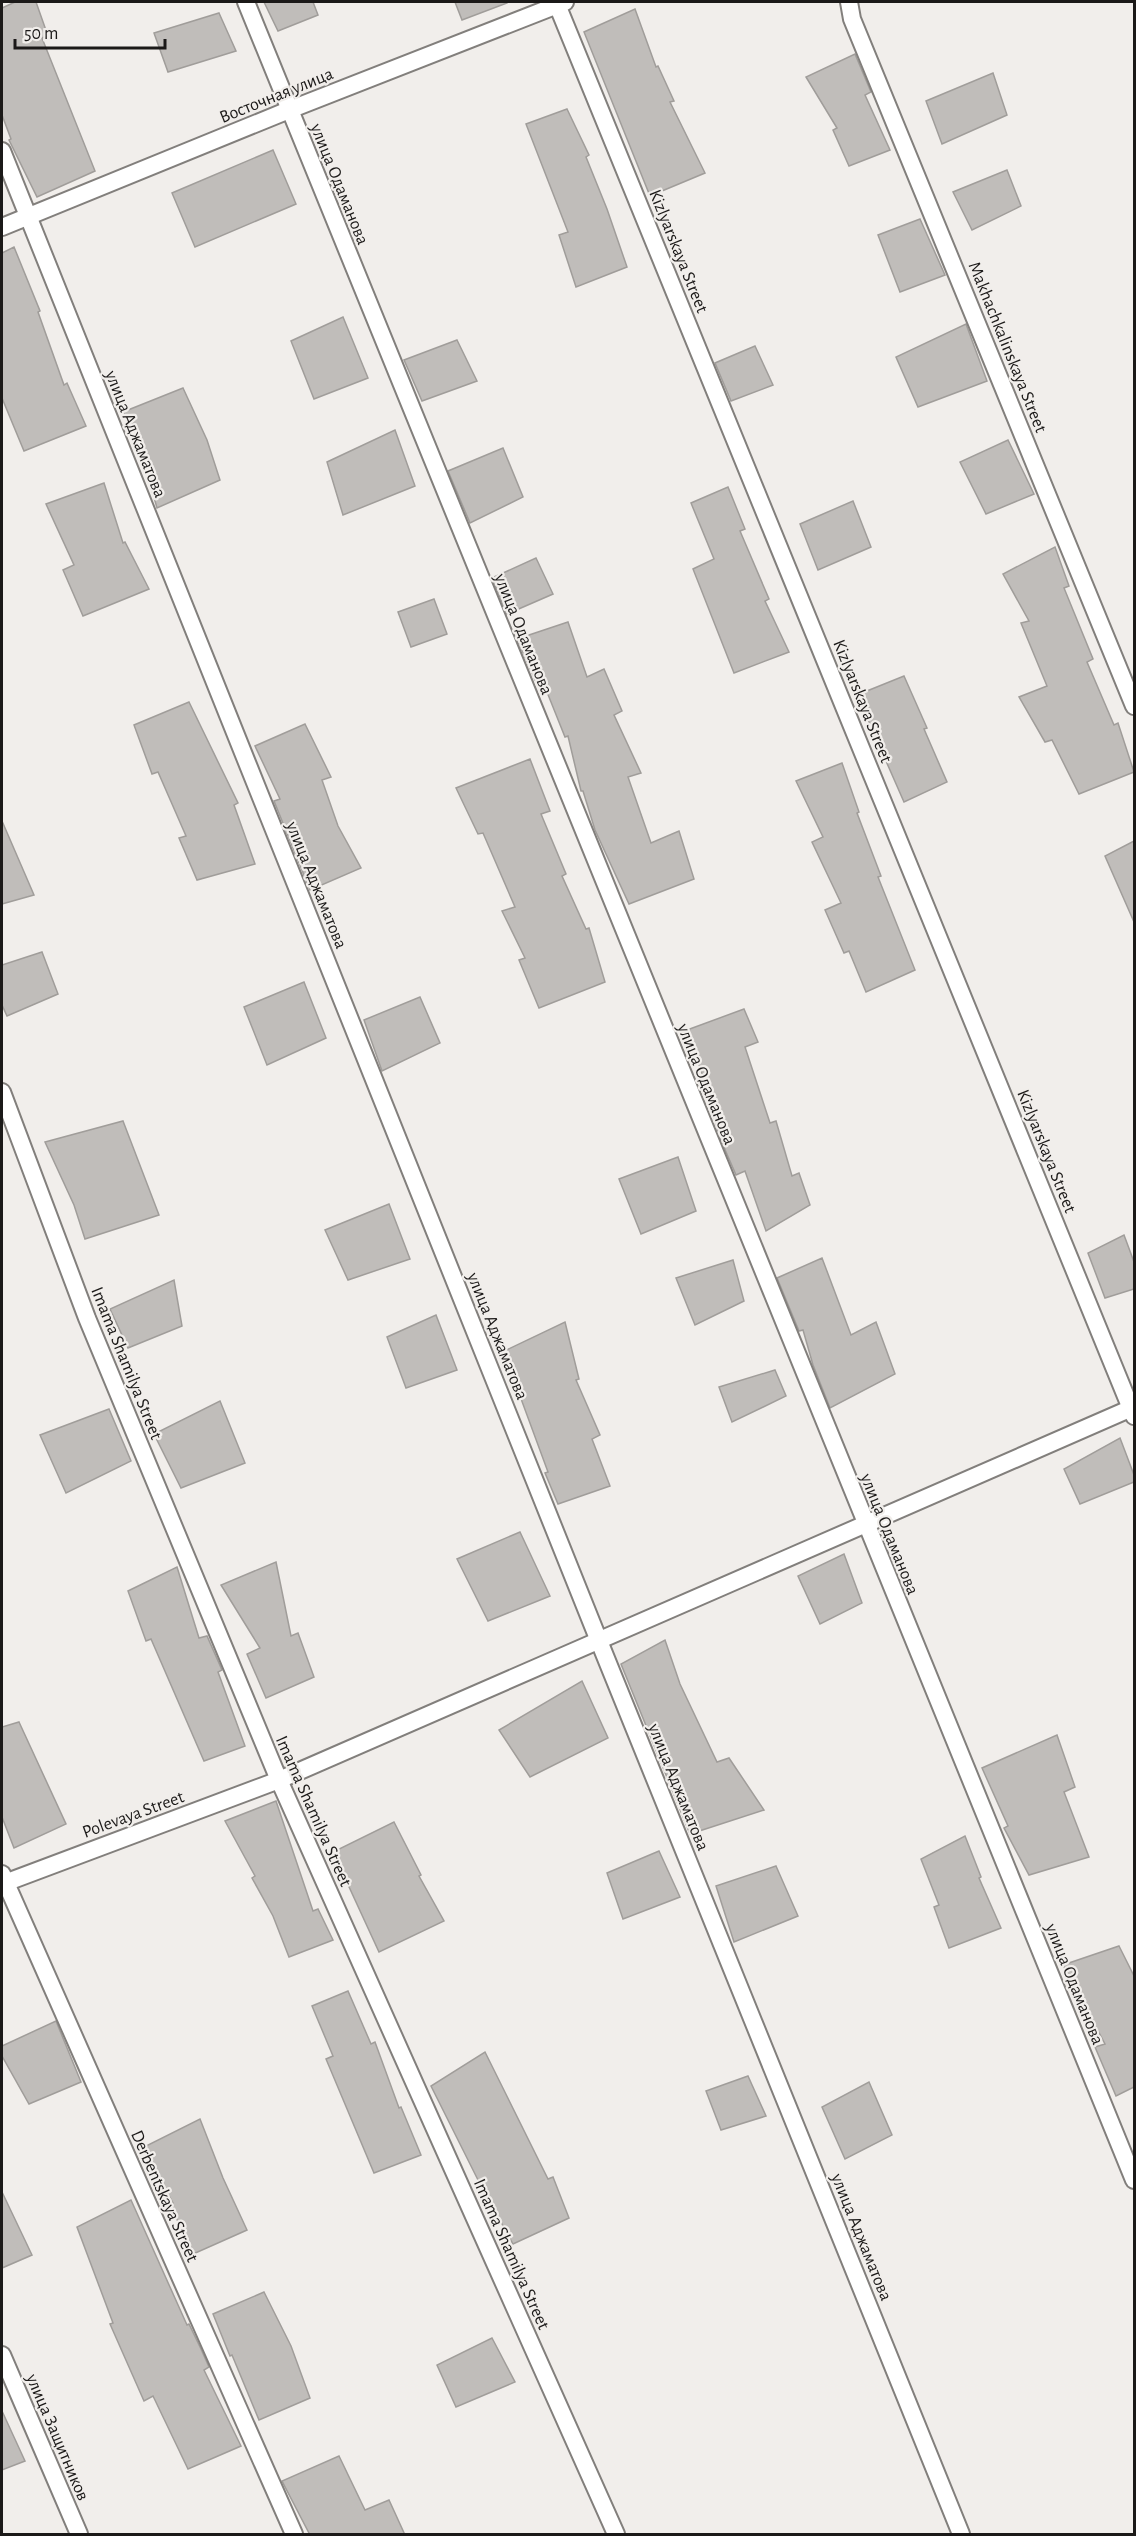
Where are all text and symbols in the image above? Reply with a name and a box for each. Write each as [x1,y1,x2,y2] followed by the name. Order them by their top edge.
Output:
[15,12,165,50] scale bar
[24,25,58,43] text: 50 m
[217,65,336,127] street label: Восточная улица
[306,120,372,247] street label: улица Одаманова
[645,187,711,316] street label: Kizlyarskaya Street
[965,259,1050,436] street label: Makhachkalinskaya Street
[101,367,169,500] street label: улица Аджаматова
[490,570,556,697] street label: улица Одаманова
[829,637,895,766] street label: Kizlyarskaya Street
[282,818,350,951] street label: улица Аджаматова
[673,1020,739,1147] street label: улица Одаманова
[1013,1087,1079,1216] street label: Kizlyarskaya Street
[463,1269,531,1402] street label: улица Аджаматова
[87,1284,165,1443] street label: Imama Shamilya Street
[856,1470,922,1597] street label: улица Одаманова
[644,1720,712,1853] street label: улица Аджаматова
[272,1733,355,1890] street label: Imama Shamilya Street
[80,1788,187,1842] street label: Polevaya Street
[1041,1920,1107,2047] street label: улица Одаманова
[127,2128,201,2265] street label: Derbentskaya Street
[827,2170,895,2303] street label: улица Аджаматова
[470,2176,553,2333] street label: Imama Shamilya Street
[22,2371,92,2503] street label: улица Защитников

